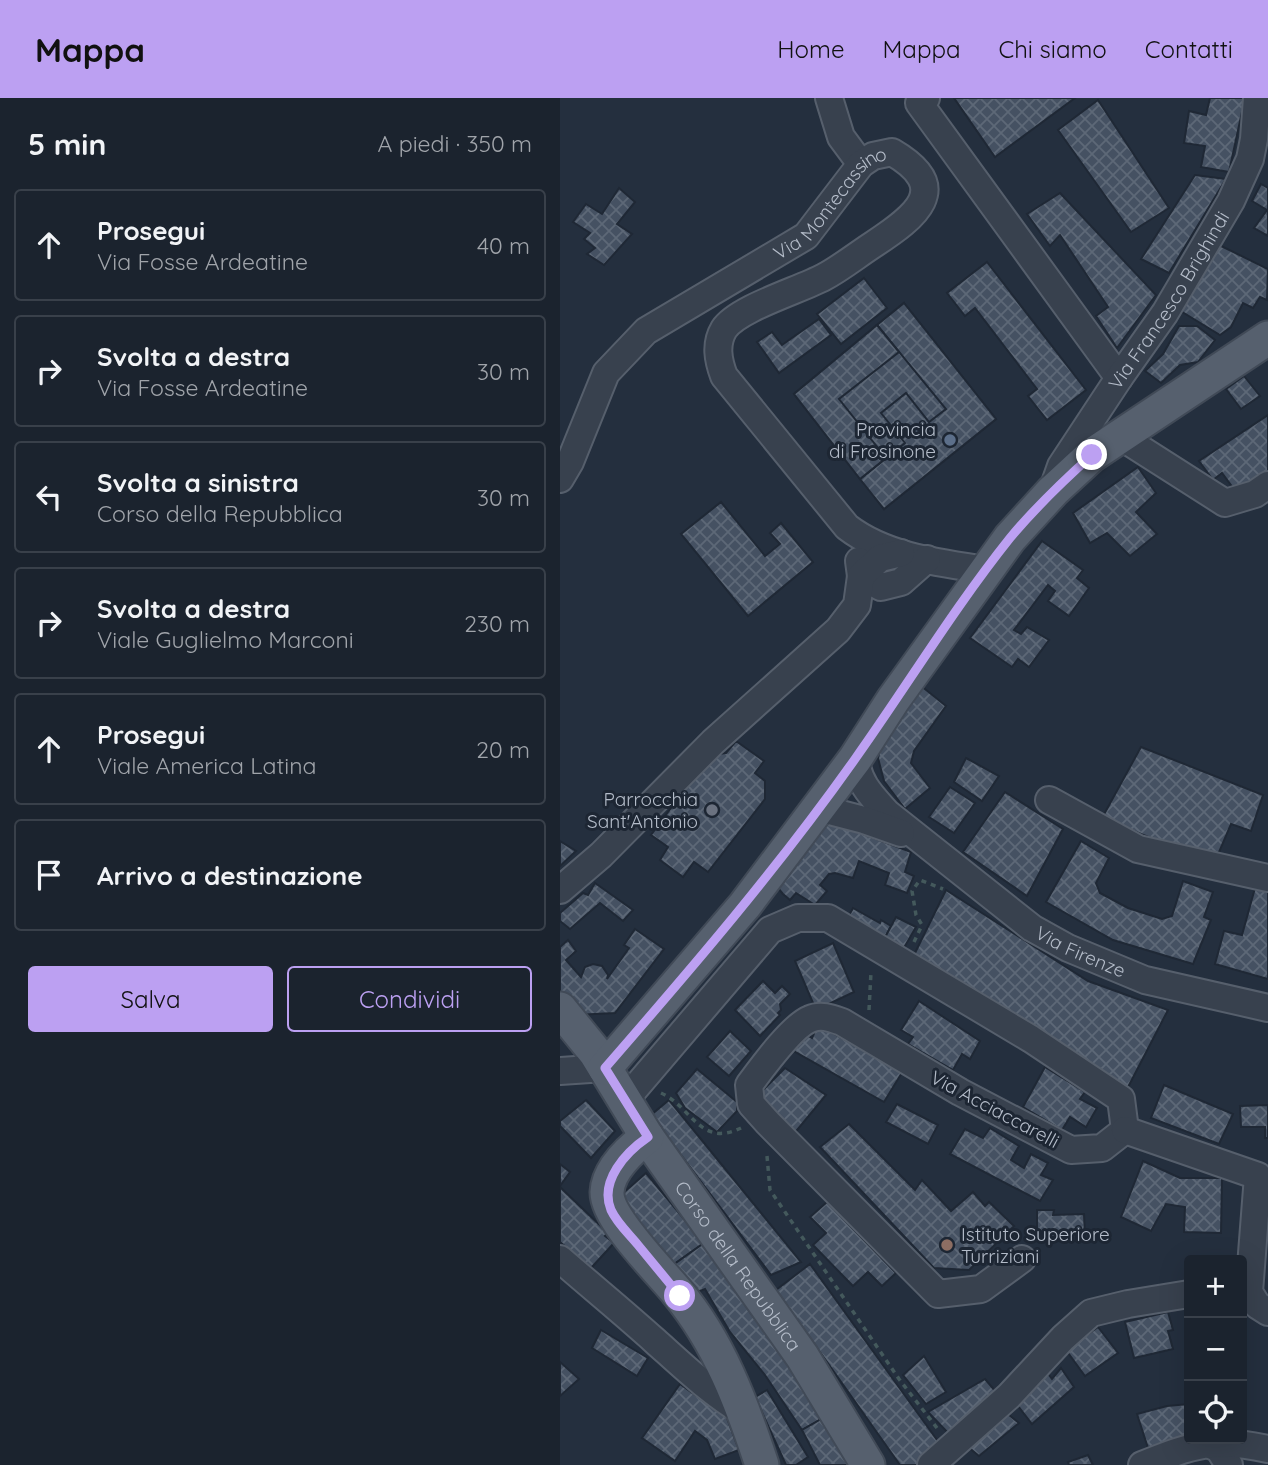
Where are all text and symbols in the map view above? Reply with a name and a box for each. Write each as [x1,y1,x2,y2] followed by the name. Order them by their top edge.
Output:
[35,29,145,70] text: Mappa
[777,34,845,64] text: Home
[883,34,961,64] text: Mappa
[999,34,1107,64] text: Chi siamo
[1145,34,1233,64] text: Contatti
[28,125,106,163] text: 5 min
[378,129,532,158] text: A piedi · 350 m
[769,141,889,265] street label: Via Montecassino
[1103,207,1234,394] street label: Via Francesco Brighindi
[97,214,205,247] text: Prosegui
[30,226,68,264] icon: ahead
[477,231,530,260] text: 40 m
[97,247,308,276] text: Via Fosse Ardeatine
[97,340,290,373] text: Svolta a destra
[30,352,68,390] icon: right
[477,357,530,386] text: 30 m
[97,373,308,402] text: Via Fosse Ardeatine
[829,417,936,463] place label: Provincia di Frosinone
[942,432,958,448] marker: Provincia di Frosinone
[1076,439,1107,470] route end
[97,466,299,499] text: Svolta a sinistra
[30,478,68,516] icon: left
[477,483,530,512] text: 30 m
[97,499,343,528] text: Corso della Repubblica
[97,592,290,625] text: Svolta a destra
[30,604,68,642] icon: right
[464,609,530,638] text: 230 m
[97,625,354,654] text: Viale Guglielmo Marconi
[97,718,205,751] text: Prosegui
[30,730,68,768] icon: ahead
[476,735,530,764] text: 20 m
[97,751,316,780] text: Viale America Latina
[587,787,698,833] place label: Parrocchia Sant'Antonio
[704,802,720,818] marker: Parrocchia Sant'Antonio
[30,856,68,894] icon: arrive
[97,859,363,892] text: Arrivo a destinazione
[1031,920,1129,983] street label: Via Firenze
[28,966,273,1032] button: Salva
[287,966,532,1032] button: Condividi
[926,1065,1064,1153] street label: Via Acciaccarelli
[670,1176,807,1356] street label: Corso della Repubblica
[961,1222,1110,1268] place label: Istituto Superiore Turriziani
[939,1237,955,1253] marker: Istituto Superiore Turriziani
[1184,1255,1247,1444] map controls
[1184,1255,1247,1318] button: +
[664,1280,695,1311] route start
[1184,1318,1247,1381] button: −
[1184,1381,1247,1444] button: locate

